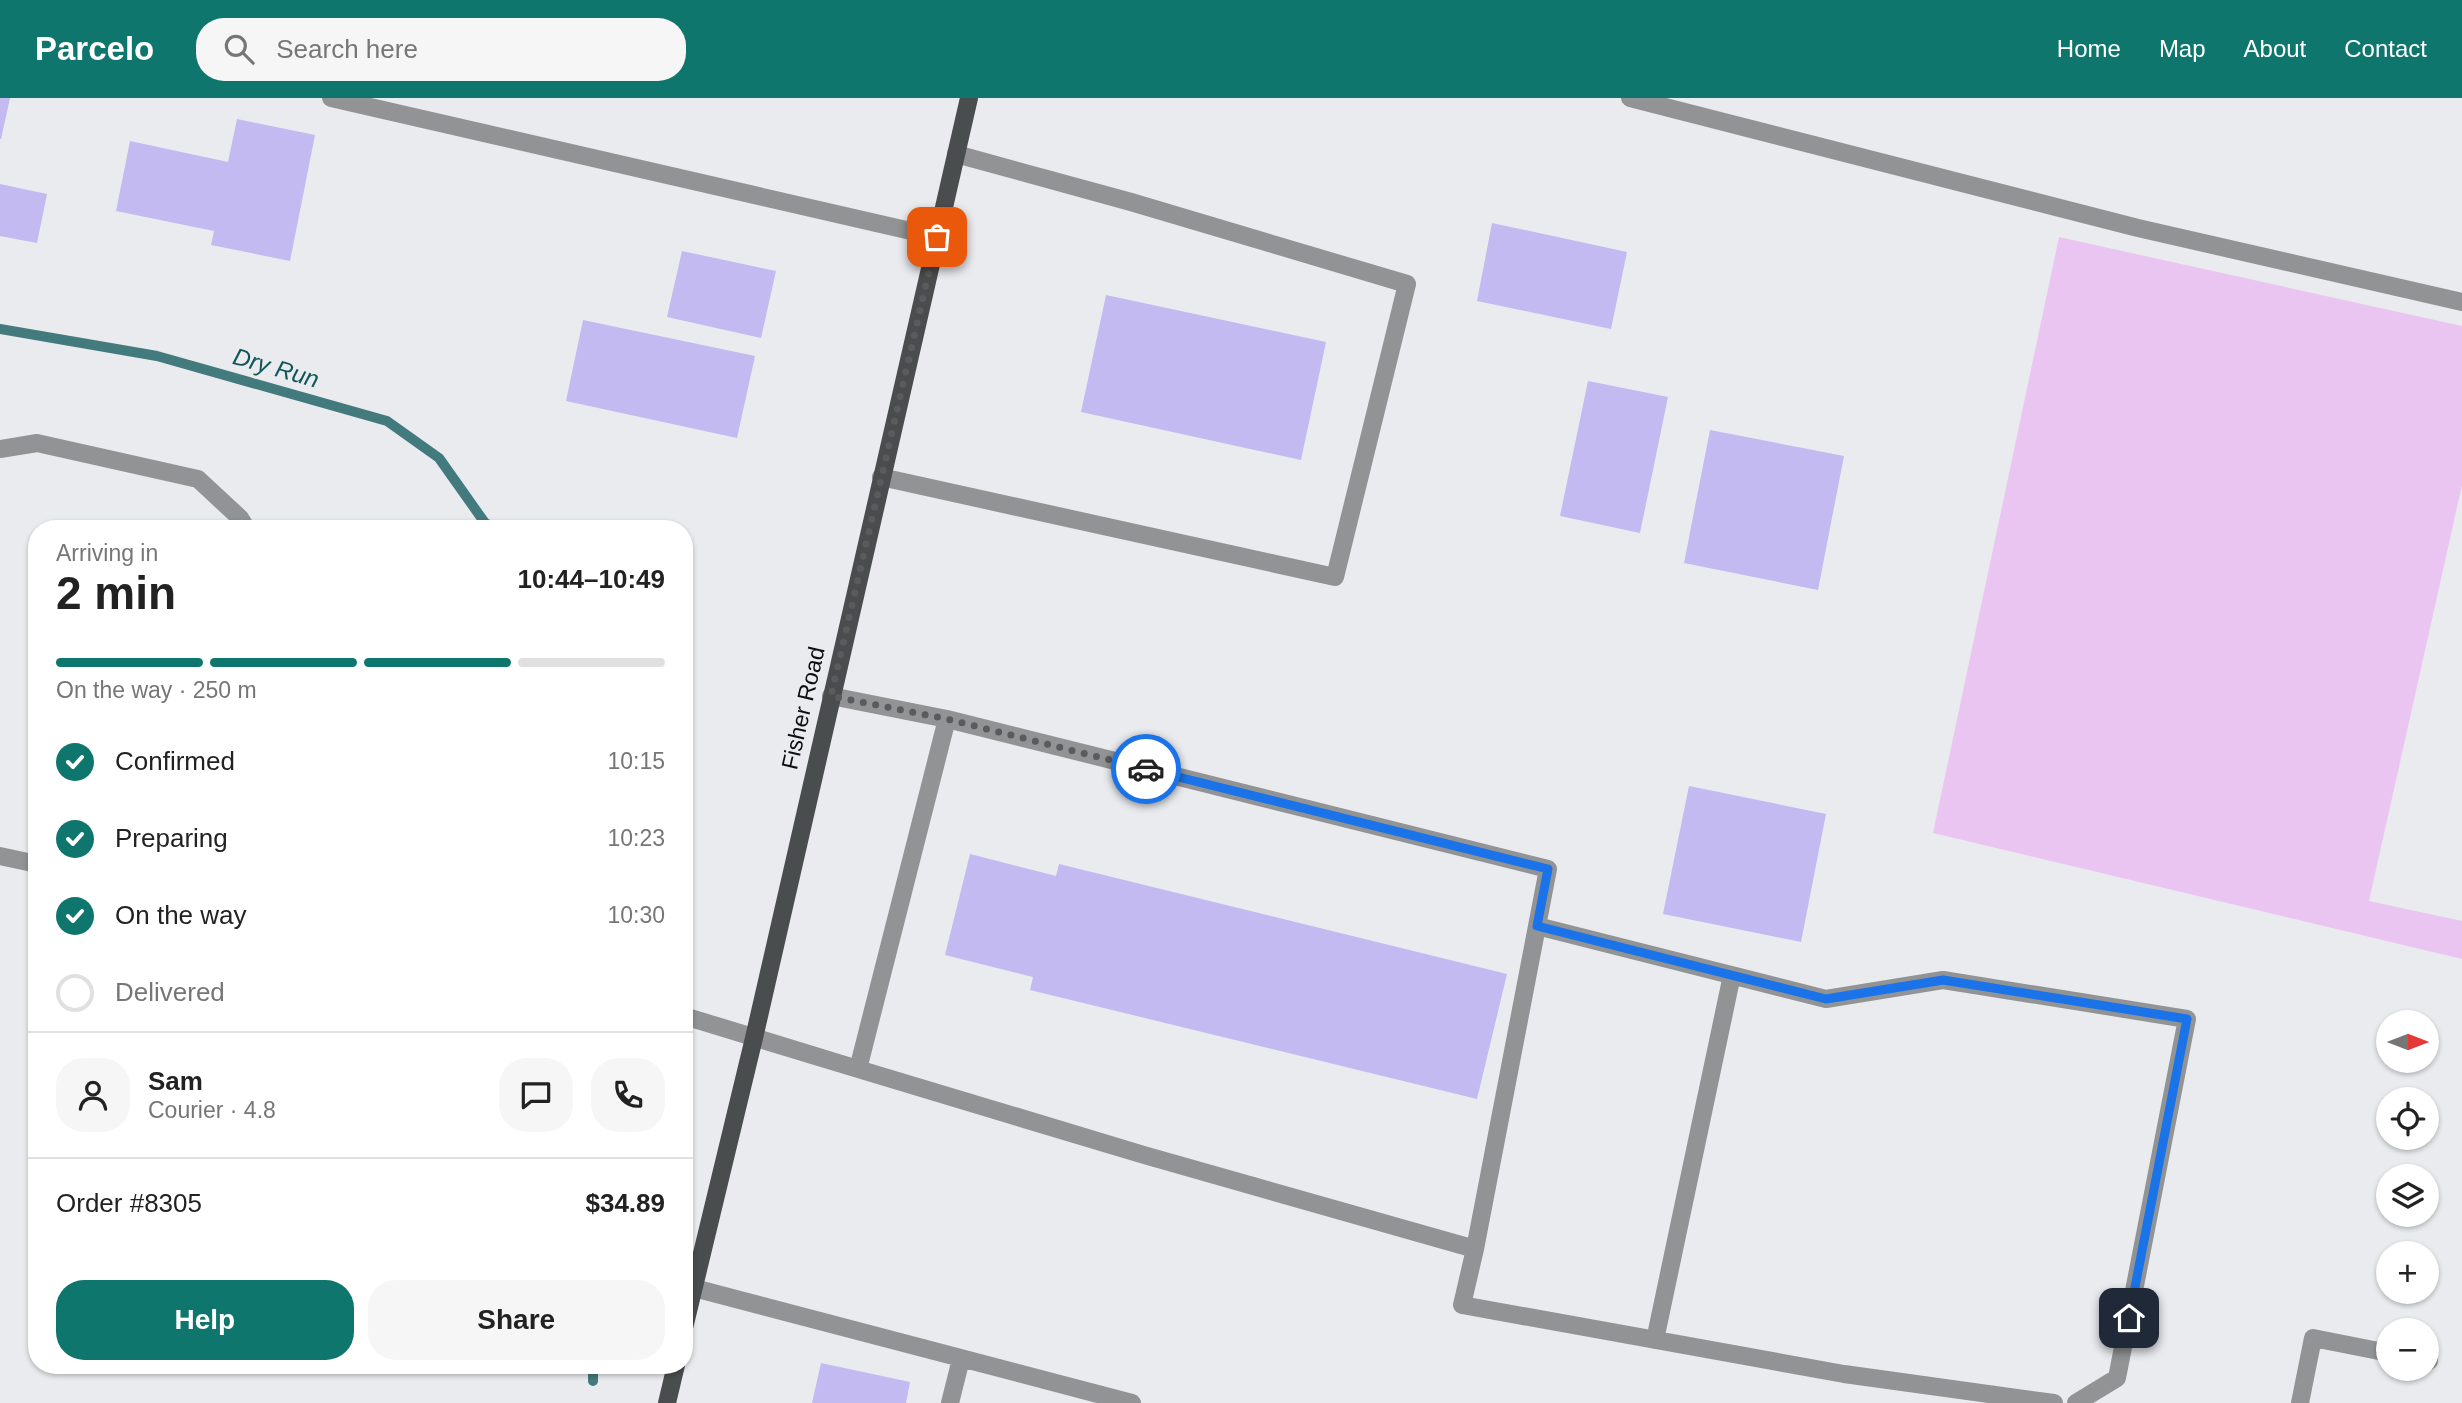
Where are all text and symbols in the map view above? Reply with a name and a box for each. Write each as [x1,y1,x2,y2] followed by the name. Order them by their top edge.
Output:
[196,18,686,81] search box
[35,30,154,67] text: Parcelo
[220,30,258,68] icon: search
[276,34,418,64] text: Search here
[2057,35,2121,62] text: Home
[2159,35,2206,62] text: Map
[2244,35,2306,62] text: About
[2344,35,2427,62] text: Contact
[907,207,967,267] pin
[918,218,956,256] icon: bag
[230,342,322,393] water label: Dry Run
[56,540,158,566] text: Arriving in
[518,564,665,594] text: 10:44–10:49
[56,567,176,619] text: 2 min
[776,644,830,772] street label: Fisher Road
[56,677,257,703] text: On the way · 250 m
[1111,734,1181,804] courier
[56,743,94,781] icon: check
[115,746,235,776] text: Confirmed
[607,748,665,774] text: 10:15
[1127,750,1165,788] icon: car
[56,820,94,858] icon: check
[115,823,228,853] text: Preparing
[607,825,665,851] text: 10:23
[56,897,94,935] icon: check
[115,900,247,930] text: On the way
[607,902,665,928] text: 10:30
[115,977,225,1007] text: Delivered
[2376,1010,2440,1073] north arrow
[2376,1010,2439,1381] map controls
[56,1058,130,1132] button: person
[499,1058,573,1132] button: chat
[591,1058,665,1132] button: phone
[148,1066,203,1096] text: Sam
[2376,1087,2439,1150] button: locate
[148,1097,276,1123] text: Courier · 4.8
[2376,1164,2439,1227] button: layers
[56,1188,202,1218] text: Order #8305
[585,1188,665,1218] text: $34.89
[2376,1241,2439,1304] button: +
[56,1280,354,1360] button: Help
[368,1280,665,1360] button: Share
[2099,1288,2159,1348] pin
[2110,1299,2148,1337] icon: home
[2376,1318,2439,1381] button: −

